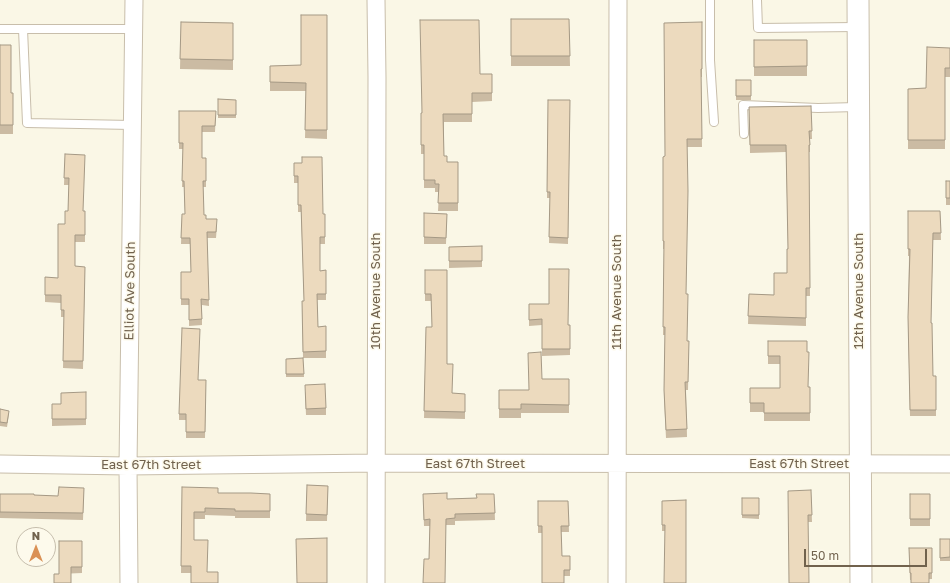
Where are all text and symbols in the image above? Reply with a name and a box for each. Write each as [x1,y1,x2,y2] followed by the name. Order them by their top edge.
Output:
[368,232,384,350] street label: 10th Avenue South
[851,233,867,349] street label: 12th Avenue South
[609,234,625,350] street label: 11th Avenue South
[121,241,139,341] street label: Elliot Ave South
[425,456,525,472] street label: East 67th Street
[749,456,849,472] street label: East 67th Street
[101,457,201,473] street label: East 67th Street
[16,527,56,567] north arrow
[32,529,40,542] text: N
[806,541,929,567] scale bar
[811,548,839,563] text: 50 m

